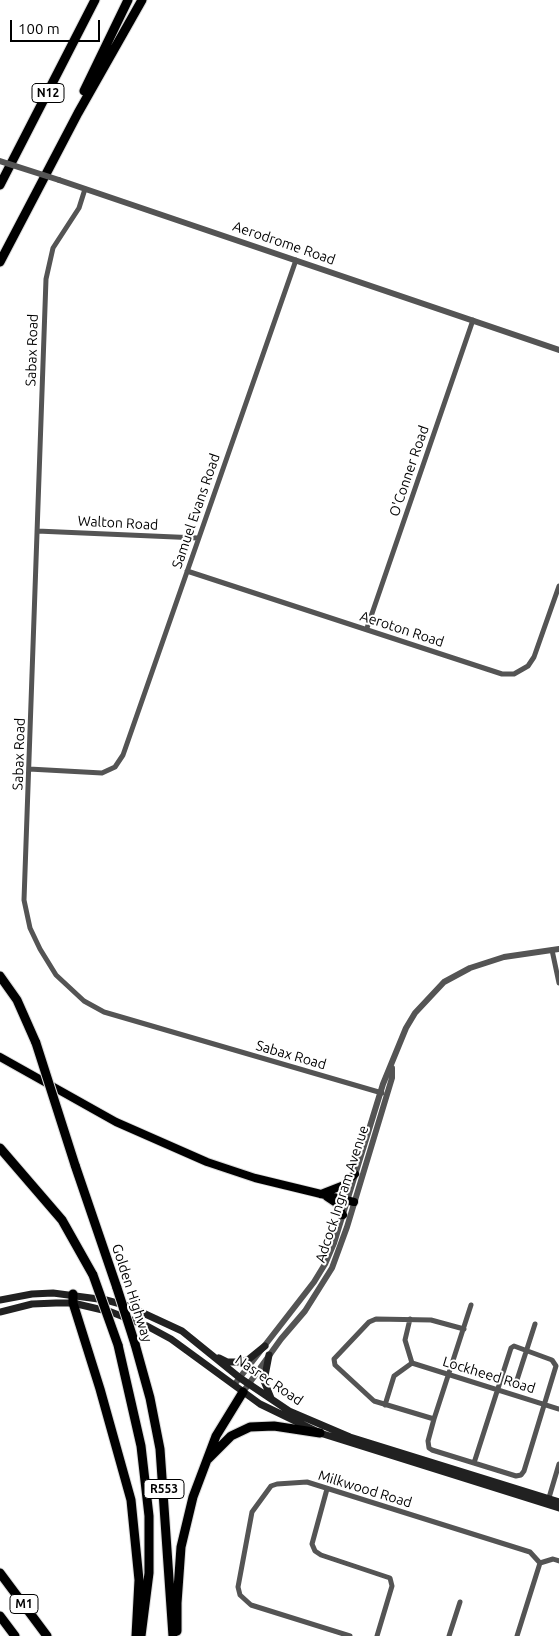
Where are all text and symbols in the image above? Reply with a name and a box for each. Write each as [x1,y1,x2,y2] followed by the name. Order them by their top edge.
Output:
[12,10,102,42] scale bar
[18,20,60,37] text: 100 m
[32,84,64,102] road number: N12
[231,218,337,268] street label: Aerodrome Road
[22,313,42,387] street label: Sabax Road
[386,423,432,519] street label: O'Conner Road
[168,451,224,571] street label: Samuel Evans Road
[77,513,159,533] street label: Walton Road
[358,608,446,650] street label: Aeroton Road
[9,717,29,791] street label: Sabax Road
[254,1037,328,1073] street label: Sabax Road
[312,1123,372,1265] street label: Adcock Ingram Avenue
[108,1242,156,1344] street label: Golden Highway
[232,1351,306,1409] street label: Nasrec Road
[441,1353,537,1397] street label: Lockheed Road
[316,1467,414,1511] street label: Milkwood Road
[144,1480,184,1498] road number: R553
[10,1595,38,1614] road number: M1

